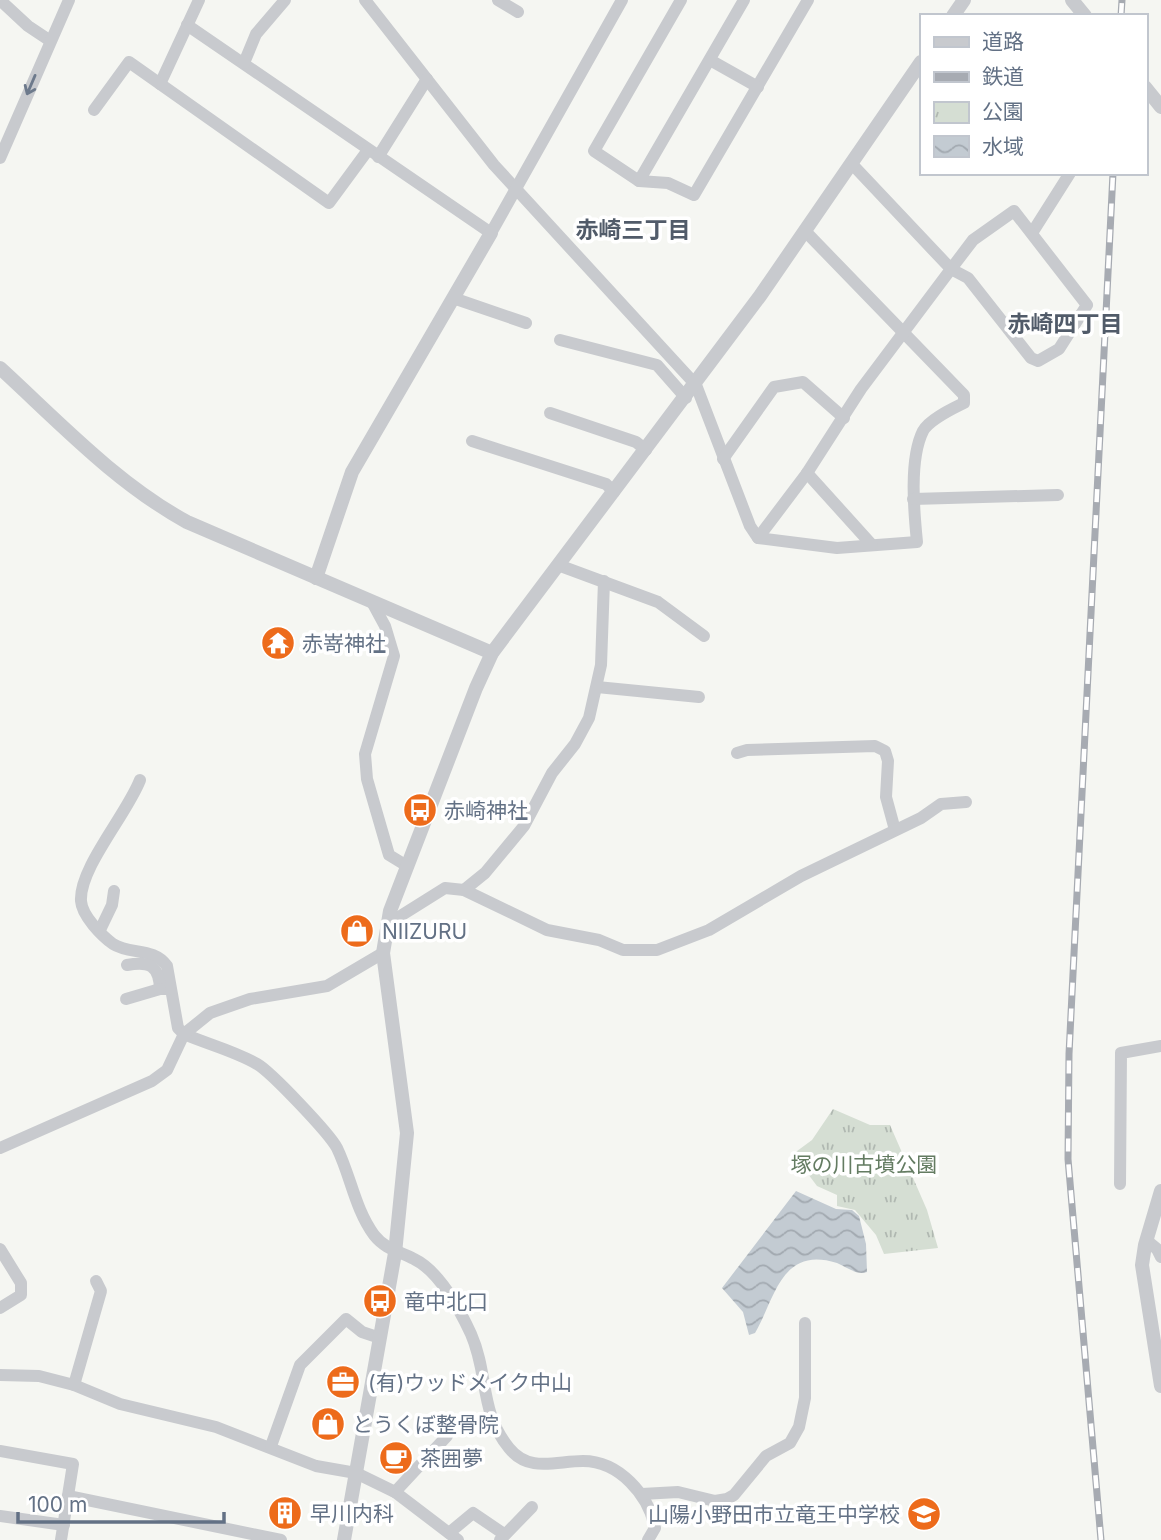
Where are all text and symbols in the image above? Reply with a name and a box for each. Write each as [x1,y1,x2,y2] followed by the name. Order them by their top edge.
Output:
[920,14,1147,175] legend
[982,29,1024,54] text: 道路
[982,64,1024,89] text: 鉄道
[23,73,36,95] one-way arrow
[982,99,1024,124] text: 公園
[982,134,1024,159] text: 水域
[576,216,691,244] district label: 赤崎三丁目
[1008,310,1123,338] district label: 赤崎四丁目
[259,624,297,662] temple icon: 赤嵜神社
[302,631,386,656] place label: 赤嵜神社
[401,791,439,829] bus stop icon: 赤崎神社
[444,798,528,823] place label: 赤崎神社
[338,912,376,950] shop icon: NIIZURU
[382,919,467,944] place label: NIIZURU
[791,1152,938,1177] park label: 塚の川古墳公園
[361,1282,399,1320] bus stop icon: 竜中北口
[404,1289,488,1314] place label: 竜中北口
[324,1363,362,1401] office icon: (有)ウッドメイク中山
[368,1370,572,1395] place label: (有)ウッドメイク中山
[309,1405,347,1443] shop icon: とうくぼ整骨院
[352,1412,499,1437] place label: とうくぼ整骨院
[377,1439,415,1477] cafe icon: 茶囲夢
[420,1446,483,1471] place label: 茶囲夢
[18,1480,224,1524] scale bar
[28,1492,87,1517] text: 100 m
[266,1494,304,1532] building icon: 早川内科
[905,1495,943,1533] school or university icon: 山陽小野田市立竜王中学校
[310,1501,394,1526] place label: 早川内科
[648,1502,900,1527] place label: 山陽小野田市立竜王中学校

